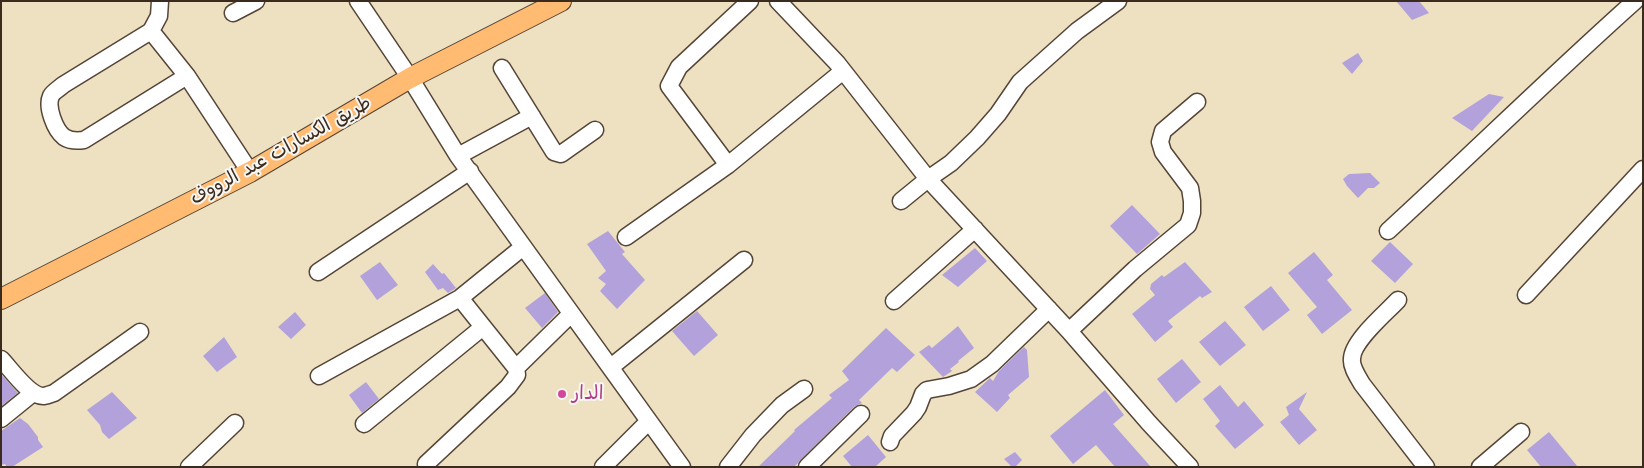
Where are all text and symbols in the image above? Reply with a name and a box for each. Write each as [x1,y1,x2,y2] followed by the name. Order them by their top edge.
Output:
[187,92,375,210] street label: طريق الكسارات عبد الرووف
[572,383,603,405] place label: الدار
[556,388,568,400] marker: الدار

